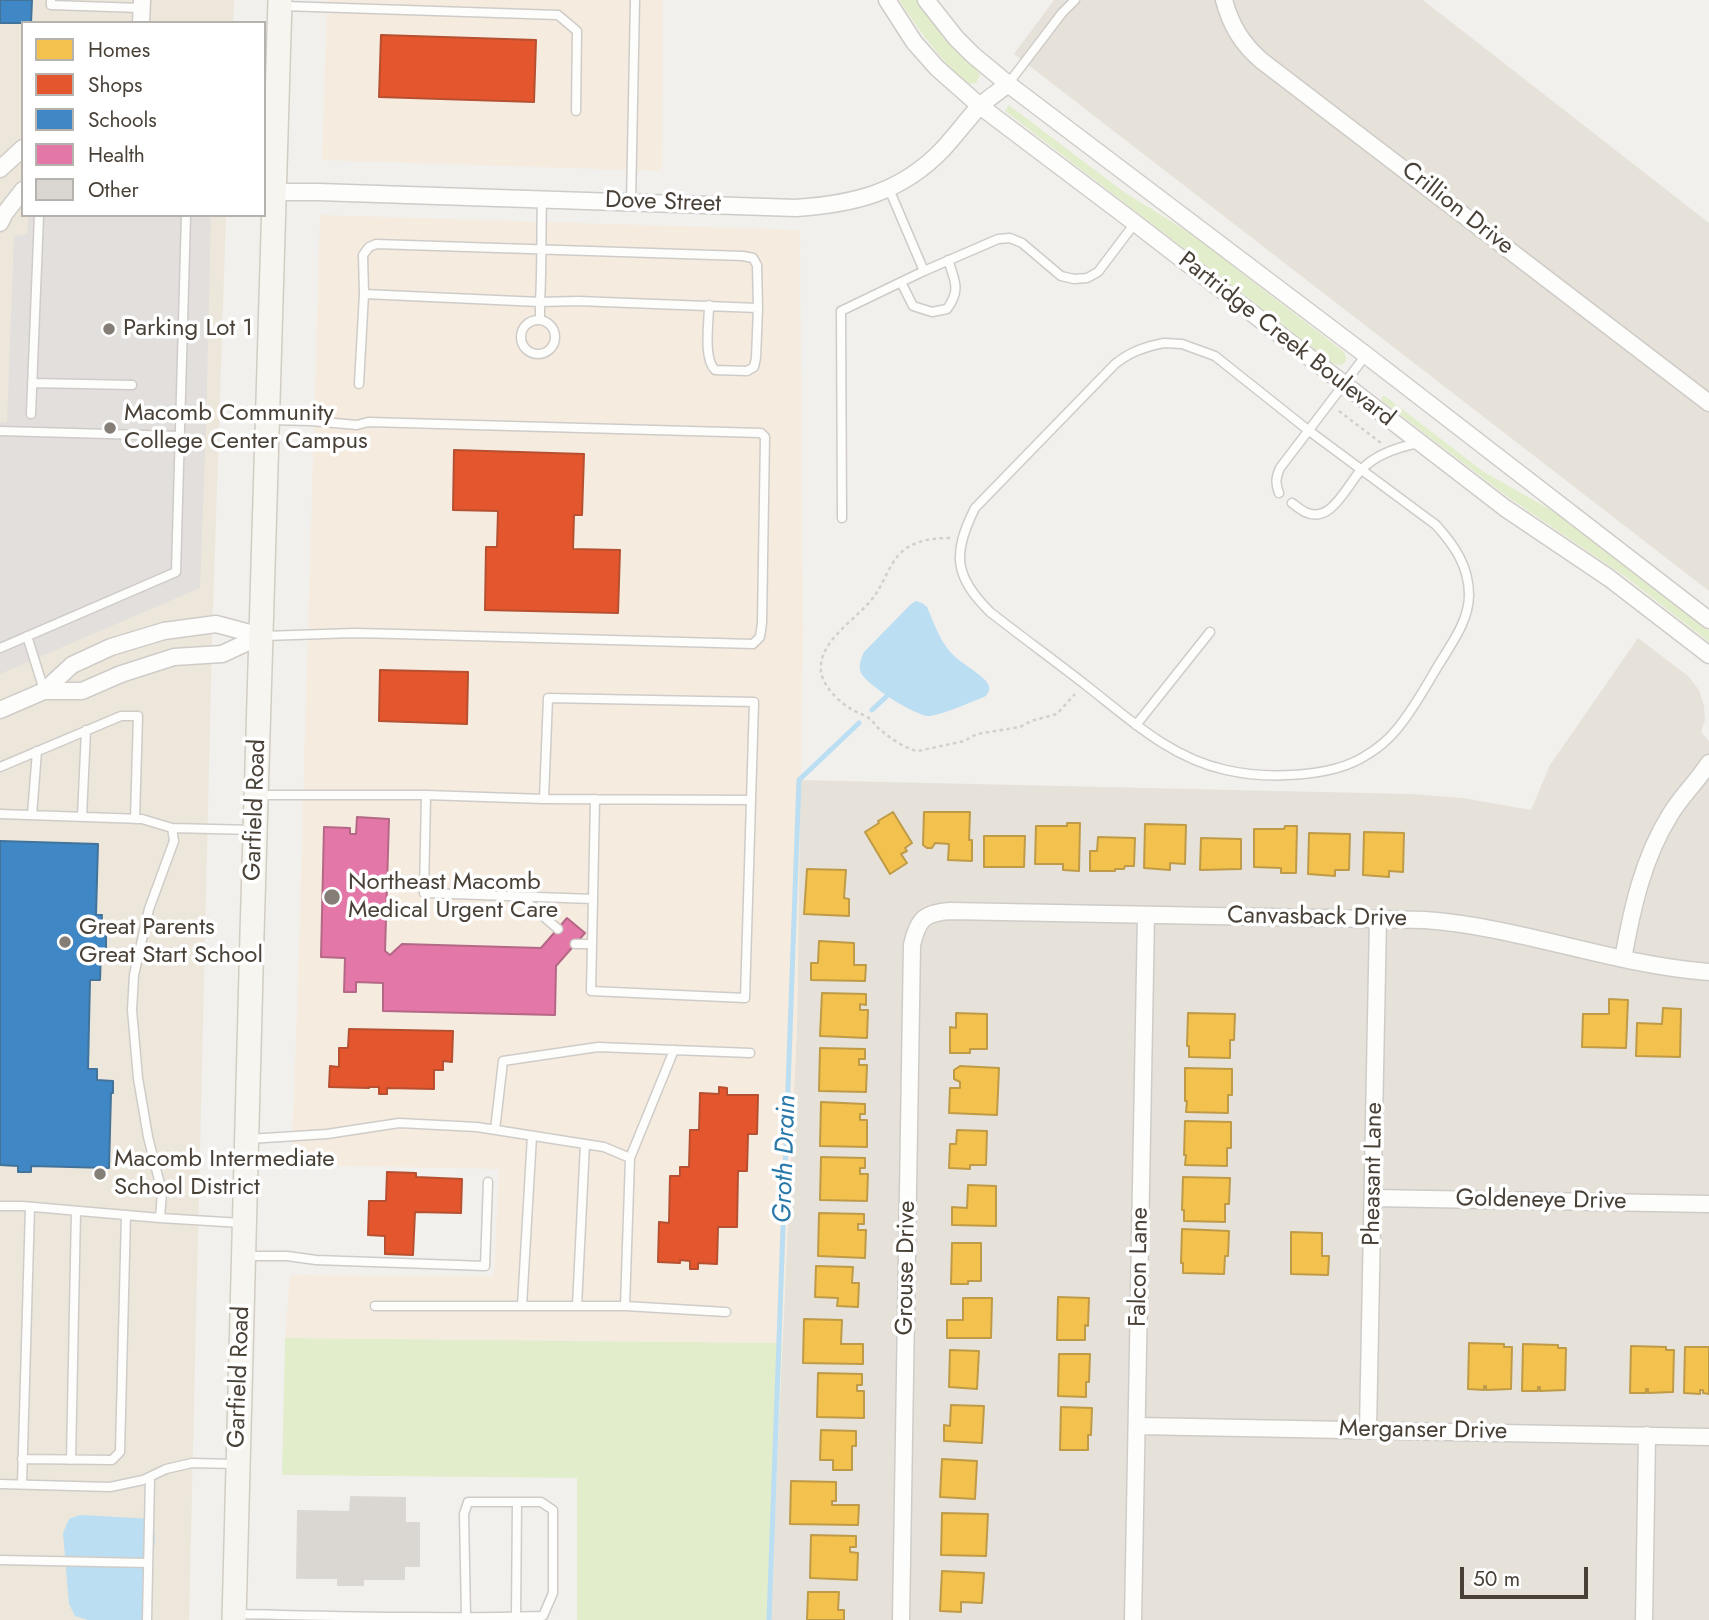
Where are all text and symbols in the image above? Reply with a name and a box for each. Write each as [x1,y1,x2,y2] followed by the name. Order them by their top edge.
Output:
[21,21,266,217] legend
[88,35,150,65] text: Homes
[88,70,142,100] text: Shops
[88,105,157,135] text: Schools
[88,140,145,170] text: Health
[1395,156,1519,262] street label: Crillion Drive
[88,175,139,205] text: Other
[604,187,722,219] street label: Dove Street
[1172,247,1400,433] street label: Partridge Creek Boulevard
[123,315,253,343] place label: Parking Lot 1
[101,321,117,337] marker: Parking Lot 1
[124,400,368,456] place label: Macomb Community College Center Campus
[102,420,118,436] marker: Macomb Community College Center Campus
[239,739,273,881] street label: Garfield Road
[348,869,558,925] place label: Northeast Macomb Medical Urgent Care
[322,887,342,907] marker: Northeast Macomb Medical Urgent Care
[1227,902,1407,934] street label: Canvasback Drive
[79,914,263,970] place label: Great Parents Great Start School
[57,934,73,950] marker: Great Parents Great Start School
[768,1094,804,1224] water label: Groth Drain
[1358,1102,1390,1246] street label: Pheasant Lane
[114,1146,335,1202] place label: Macomb Intermediate School District
[92,1166,108,1182] marker: Macomb Intermediate School District
[1455,1185,1627,1217] street label: Goldeneye Drive
[891,1200,923,1336] street label: Grouse Drive
[1125,1207,1155,1327] street label: Falcon Lane
[223,1306,257,1448] street label: Garfield Road
[1339,1415,1507,1447] street label: Merganser Drive
[1464,1554,1592,1598] scale bar
[1473,1564,1520,1594] text: 50 m

